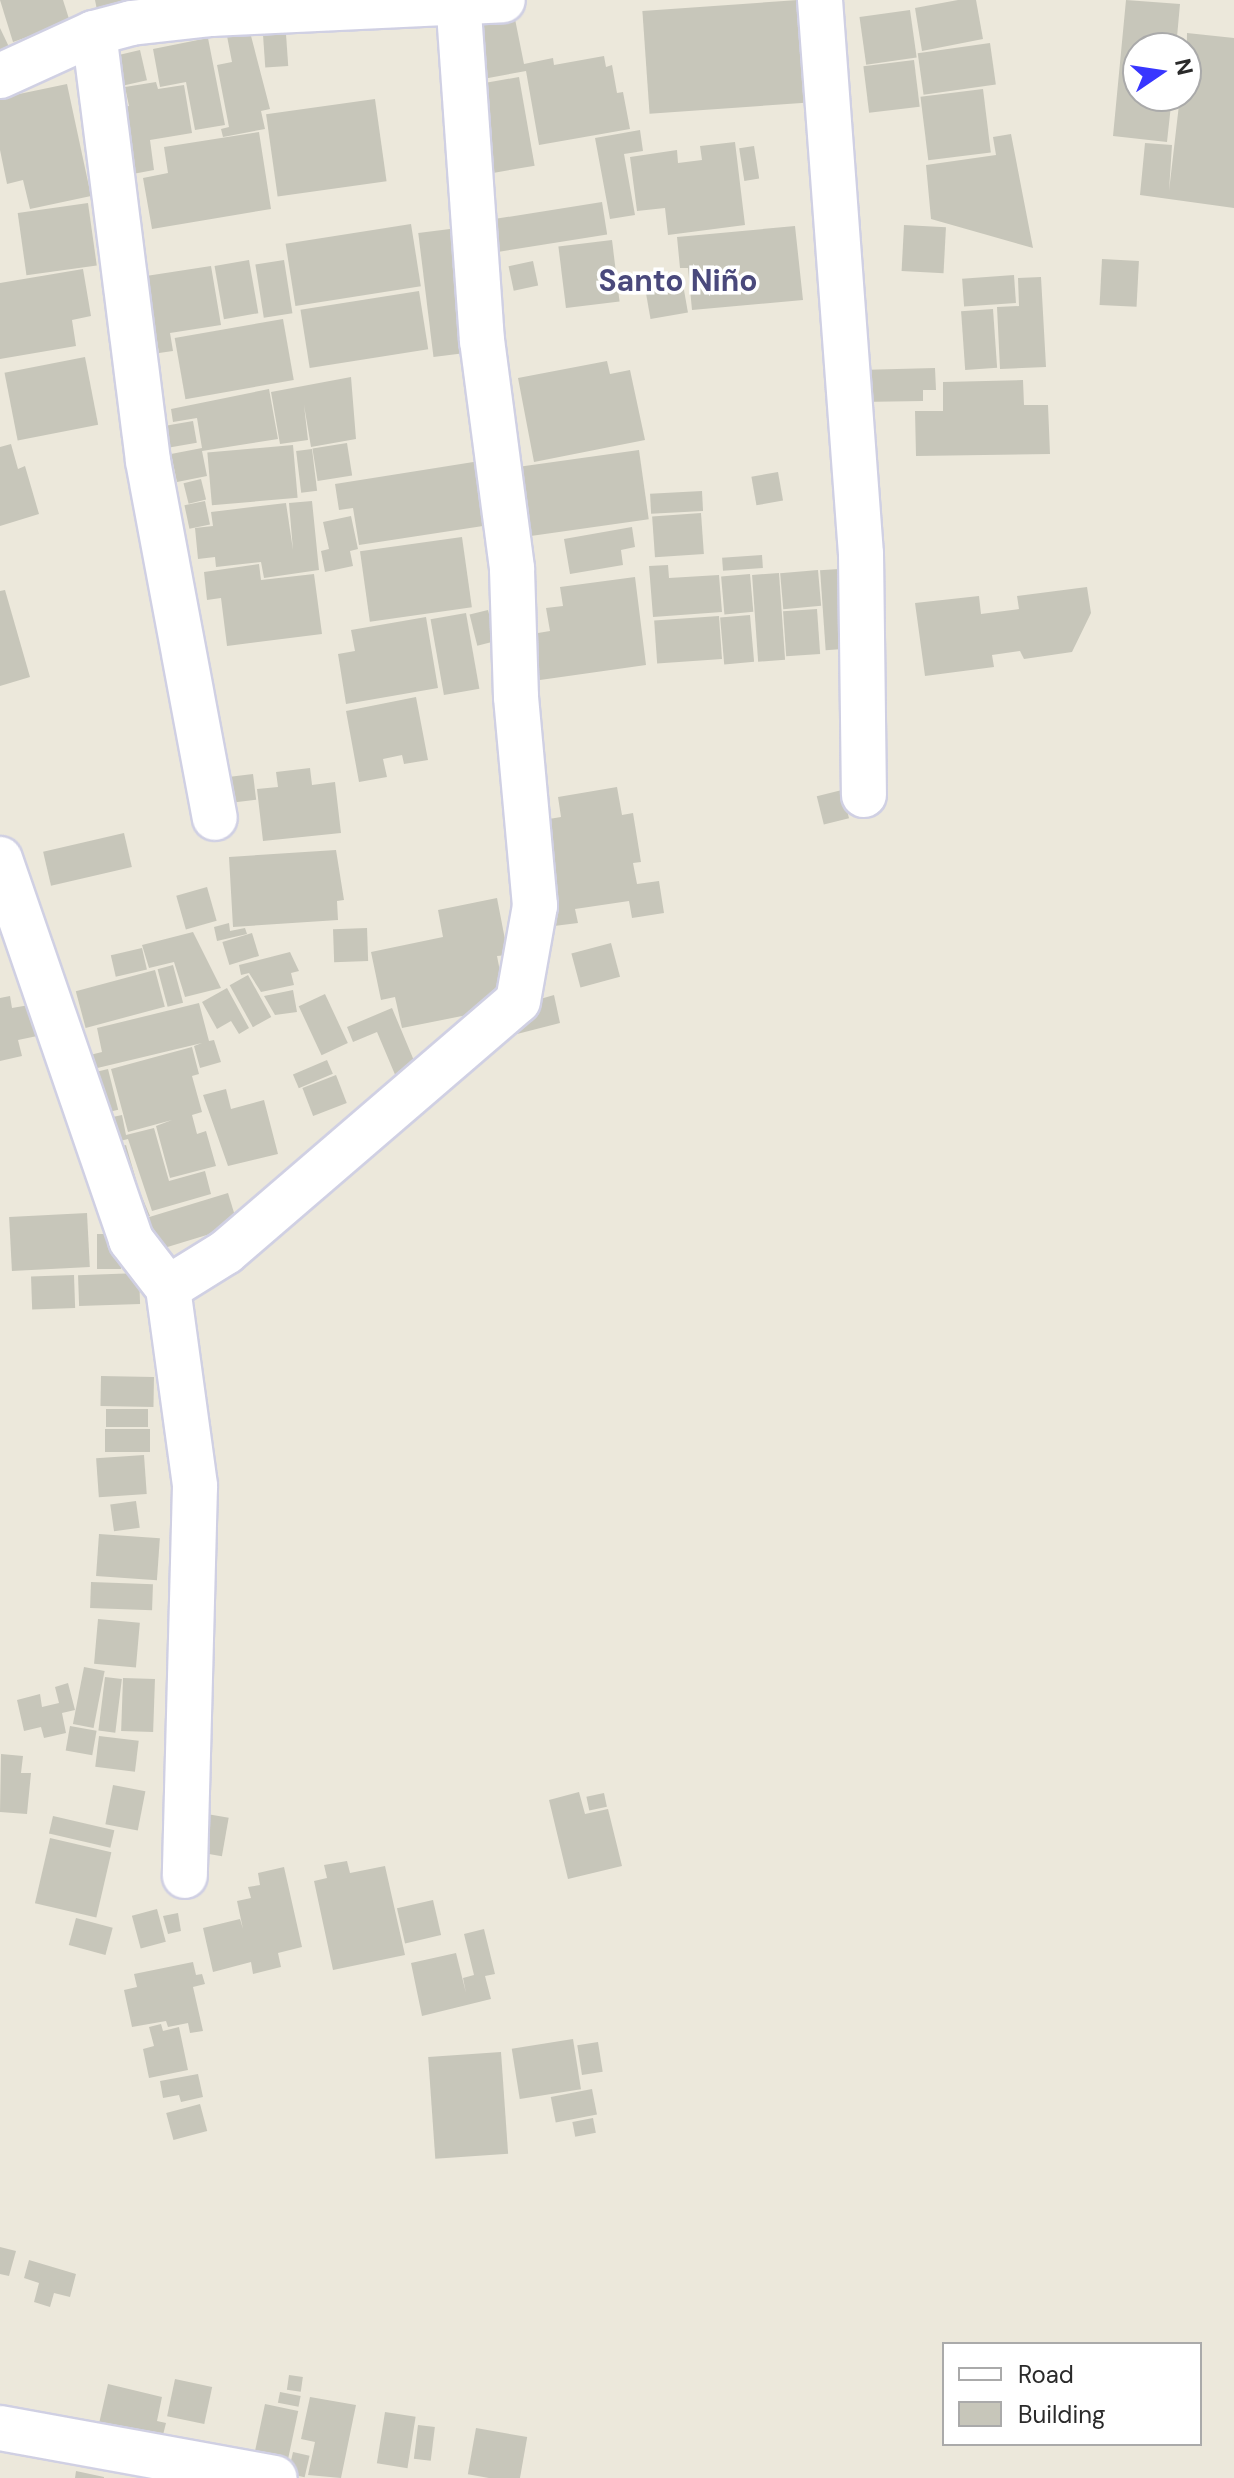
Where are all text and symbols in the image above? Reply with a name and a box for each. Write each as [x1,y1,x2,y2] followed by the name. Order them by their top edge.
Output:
[1122,32,1202,112] north arrow
[1168,56,1200,78] text: N
[598,263,758,299] district label: Santo Niño
[942,2342,1202,2446] legend
[1018,2359,1074,2390] text: Road
[1018,2399,1105,2430] text: Building

